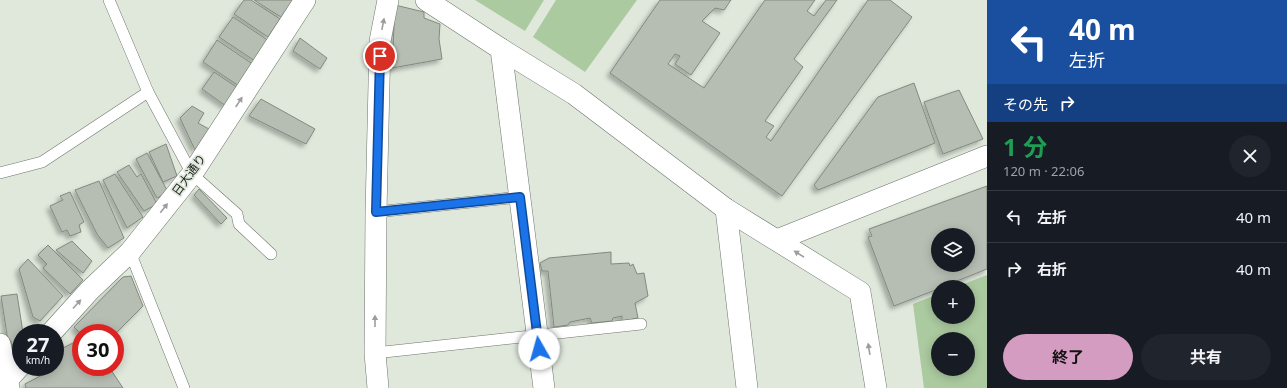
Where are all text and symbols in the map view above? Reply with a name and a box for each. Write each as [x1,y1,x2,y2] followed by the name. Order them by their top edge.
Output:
[1069,10,1136,48] text: 40 m
[1003,16,1055,68] icon: left
[381,17,387,30] one-way arrow
[363,39,397,73] pin
[369,45,391,67] icon: arrive
[1069,48,1105,72] text: 左折
[1056,92,1078,114] icon: right
[1003,94,1048,114] text: その先
[235,97,243,107] one-way arrow
[1003,130,1047,163] text: 1 分
[1229,135,1271,177] button: close
[168,150,210,199] street label: 日大通り
[1003,162,1084,180] text: 120 m · 22:06
[160,203,169,214] one-way arrow
[1003,206,1025,228] icon: left
[1037,207,1067,227] text: 左折
[1236,207,1271,227] text: 40 m
[931,228,975,376] map controls
[931,228,975,272] button: layers
[794,250,805,258] one-way arrow
[1003,258,1025,280] icon: right
[1037,259,1067,279] text: 右折
[1236,259,1271,279] text: 40 m
[931,280,975,324] button: +
[72,299,82,309] one-way arrow
[372,314,378,327] one-way arrow
[72,324,124,376] speed limit sign: 30
[518,328,560,370] position arrow
[27,331,49,358] text: 27
[931,332,975,376] button: −
[1003,334,1133,380] button: 終了
[1141,334,1271,380] button: 共有
[866,343,872,356] one-way arrow
[26,353,50,367] text: km/h

